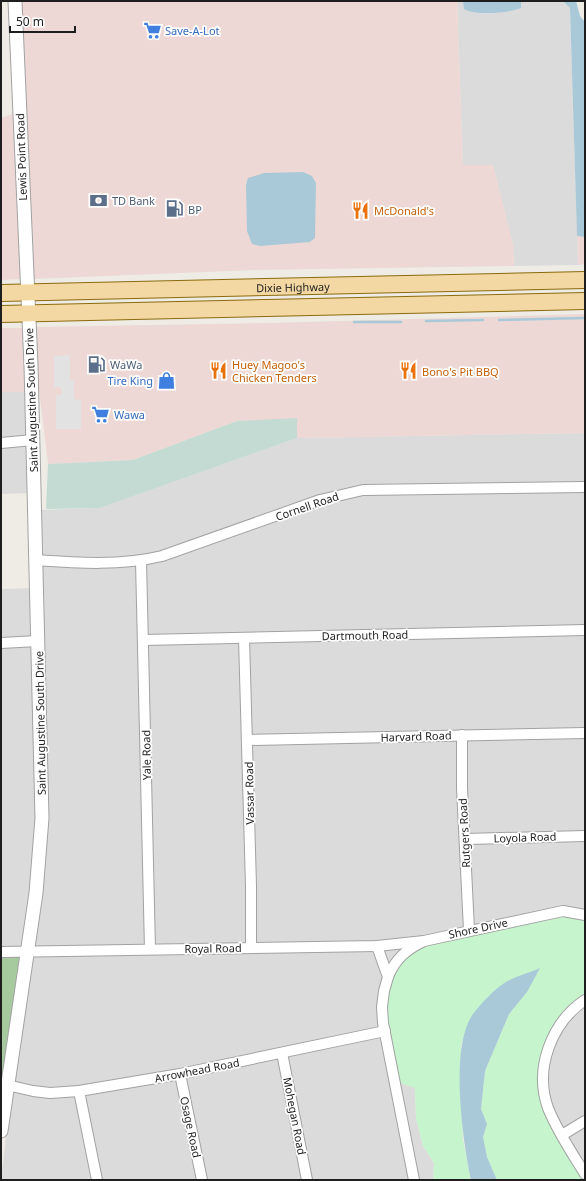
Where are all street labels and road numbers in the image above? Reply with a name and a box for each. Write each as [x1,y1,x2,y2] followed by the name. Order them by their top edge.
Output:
[12,113,30,201] street label: Lewis Point Road
[256,278,330,295] street label: Dixie Highway
[21,328,41,472] street label: Saint Augustine South Drive
[273,488,341,524] street label: Cornell Road
[322,627,408,643] street label: Dartmouth Road
[31,651,49,795] street label: Saint Augustine South Drive
[380,727,452,745] street label: Harvard Road
[138,730,154,780] street label: Yale Road
[241,761,257,825] street label: Vassar Road
[455,798,473,868] street label: Rutgers Road
[493,828,557,846] street label: Loyola Road
[447,914,509,942] street label: Shore Drive
[184,940,242,956] street label: Royal Road
[153,1054,241,1086] street label: Arrowhead Road
[280,1076,310,1156] street label: Mohegan Road
[177,1095,205,1159] street label: Osage Road

